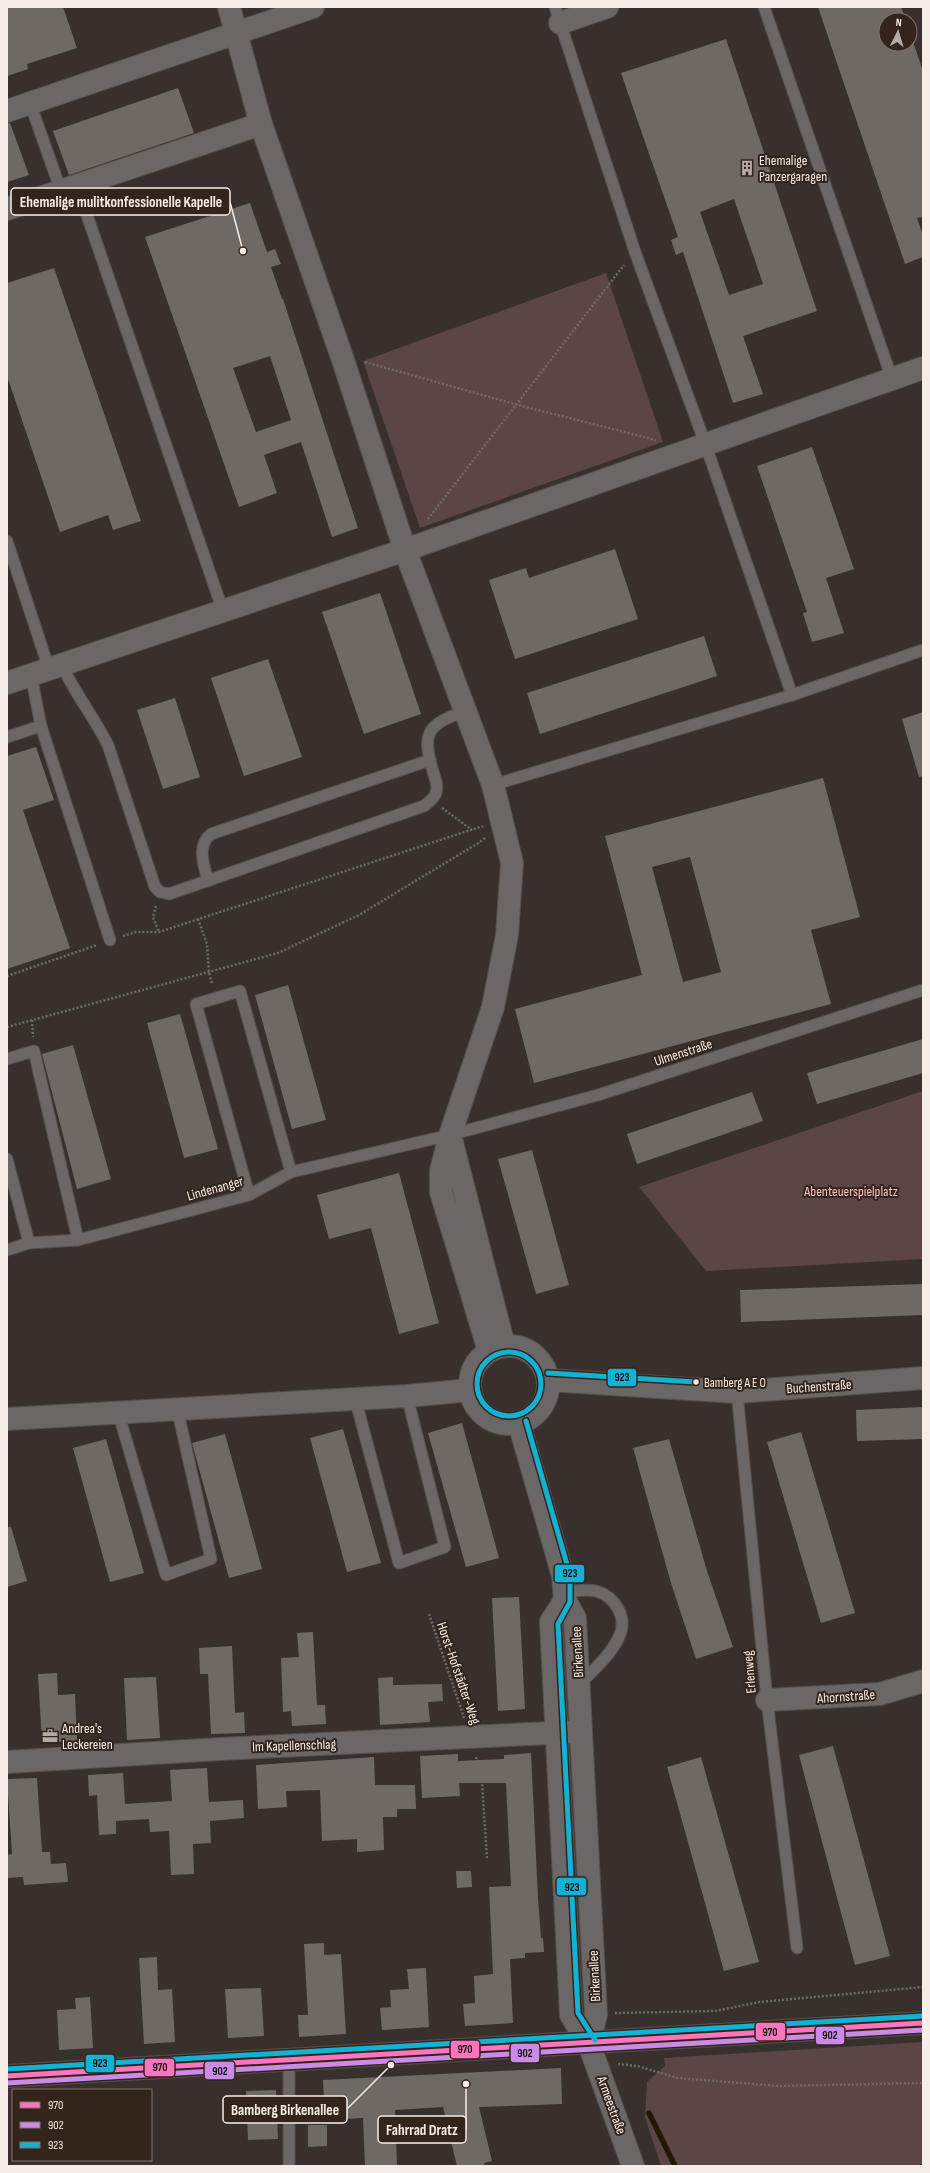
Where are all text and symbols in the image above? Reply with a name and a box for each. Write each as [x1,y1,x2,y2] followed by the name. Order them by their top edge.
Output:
[878,12,918,52] north arrow
[895,16,902,29] text: N
[759,152,827,185] place label: Ehemalige Panzergaragen
[738,159,756,177] building icon: Ehemalige Panzergaragen
[11,188,230,215] callout: Ehemalige mulitkonfessionelle Kapelle
[20,193,222,212] text: Ehemalige mulitkonfessionelle Kapelle
[652,1035,714,1070] street label: Ulmenstraße
[185,1172,245,1205] street label: Lindenanger
[803,1183,898,1200] park label: Abenteuerspielplatz
[607,1368,637,1387] line badge: 923
[615,1371,630,1384] text: 923
[704,1375,766,1391] place label: Bamberg A E O
[786,1376,852,1397] street label: Buchenstraße
[691,1377,701,1387] marker: Bamberg A E O
[554,1564,585,1583] line badge: 923
[563,1567,578,1580] text: 923
[433,1620,484,1727] street label: Horst-Hofstädter-Weg
[568,1626,587,1678] street label: Birkenallee
[739,1649,760,1694] street label: Erlenweg
[816,1686,876,1707] street label: Ahornstraße
[61,1720,113,1753] place label: Andrea's Leckereien
[41,1727,59,1745] office icon: Andrea's Leckereien
[252,1736,337,1755] street label: Im Kapellenschlag
[556,1877,587,1896] line badge: 923
[565,1881,580,1894] text: 923
[585,1950,604,2002] street label: Birkenallee
[755,2022,786,2041] line badge: 970
[762,2026,778,2039] text: 970
[815,2026,845,2045] line badge: 902
[822,2029,838,2042] text: 902
[450,2040,480,2059] line badge: 970
[457,2043,473,2056] text: 970
[510,2043,540,2063] line badge: 902
[517,2047,533,2060] text: 902
[85,2054,115,2073] line badge: 923
[93,2057,108,2070] text: 923
[144,2058,175,2077] line badge: 970
[152,2061,168,2074] text: 970
[204,2061,235,2080] line badge: 902
[212,2065,228,2078] text: 902
[593,2073,630,2137] street label: Armeestraße
[12,2089,152,2161] legend
[223,2096,347,2123] callout: Bamberg Birkenallee
[48,2098,63,2113] text: 970
[231,2101,339,2120] text: Bamberg Birkenallee
[378,2116,466,2143] callout: Fahrrad Dratz
[48,2118,64,2133] text: 902
[386,2121,458,2140] text: Fahrrad Dratz
[48,2138,63,2153] text: 923

